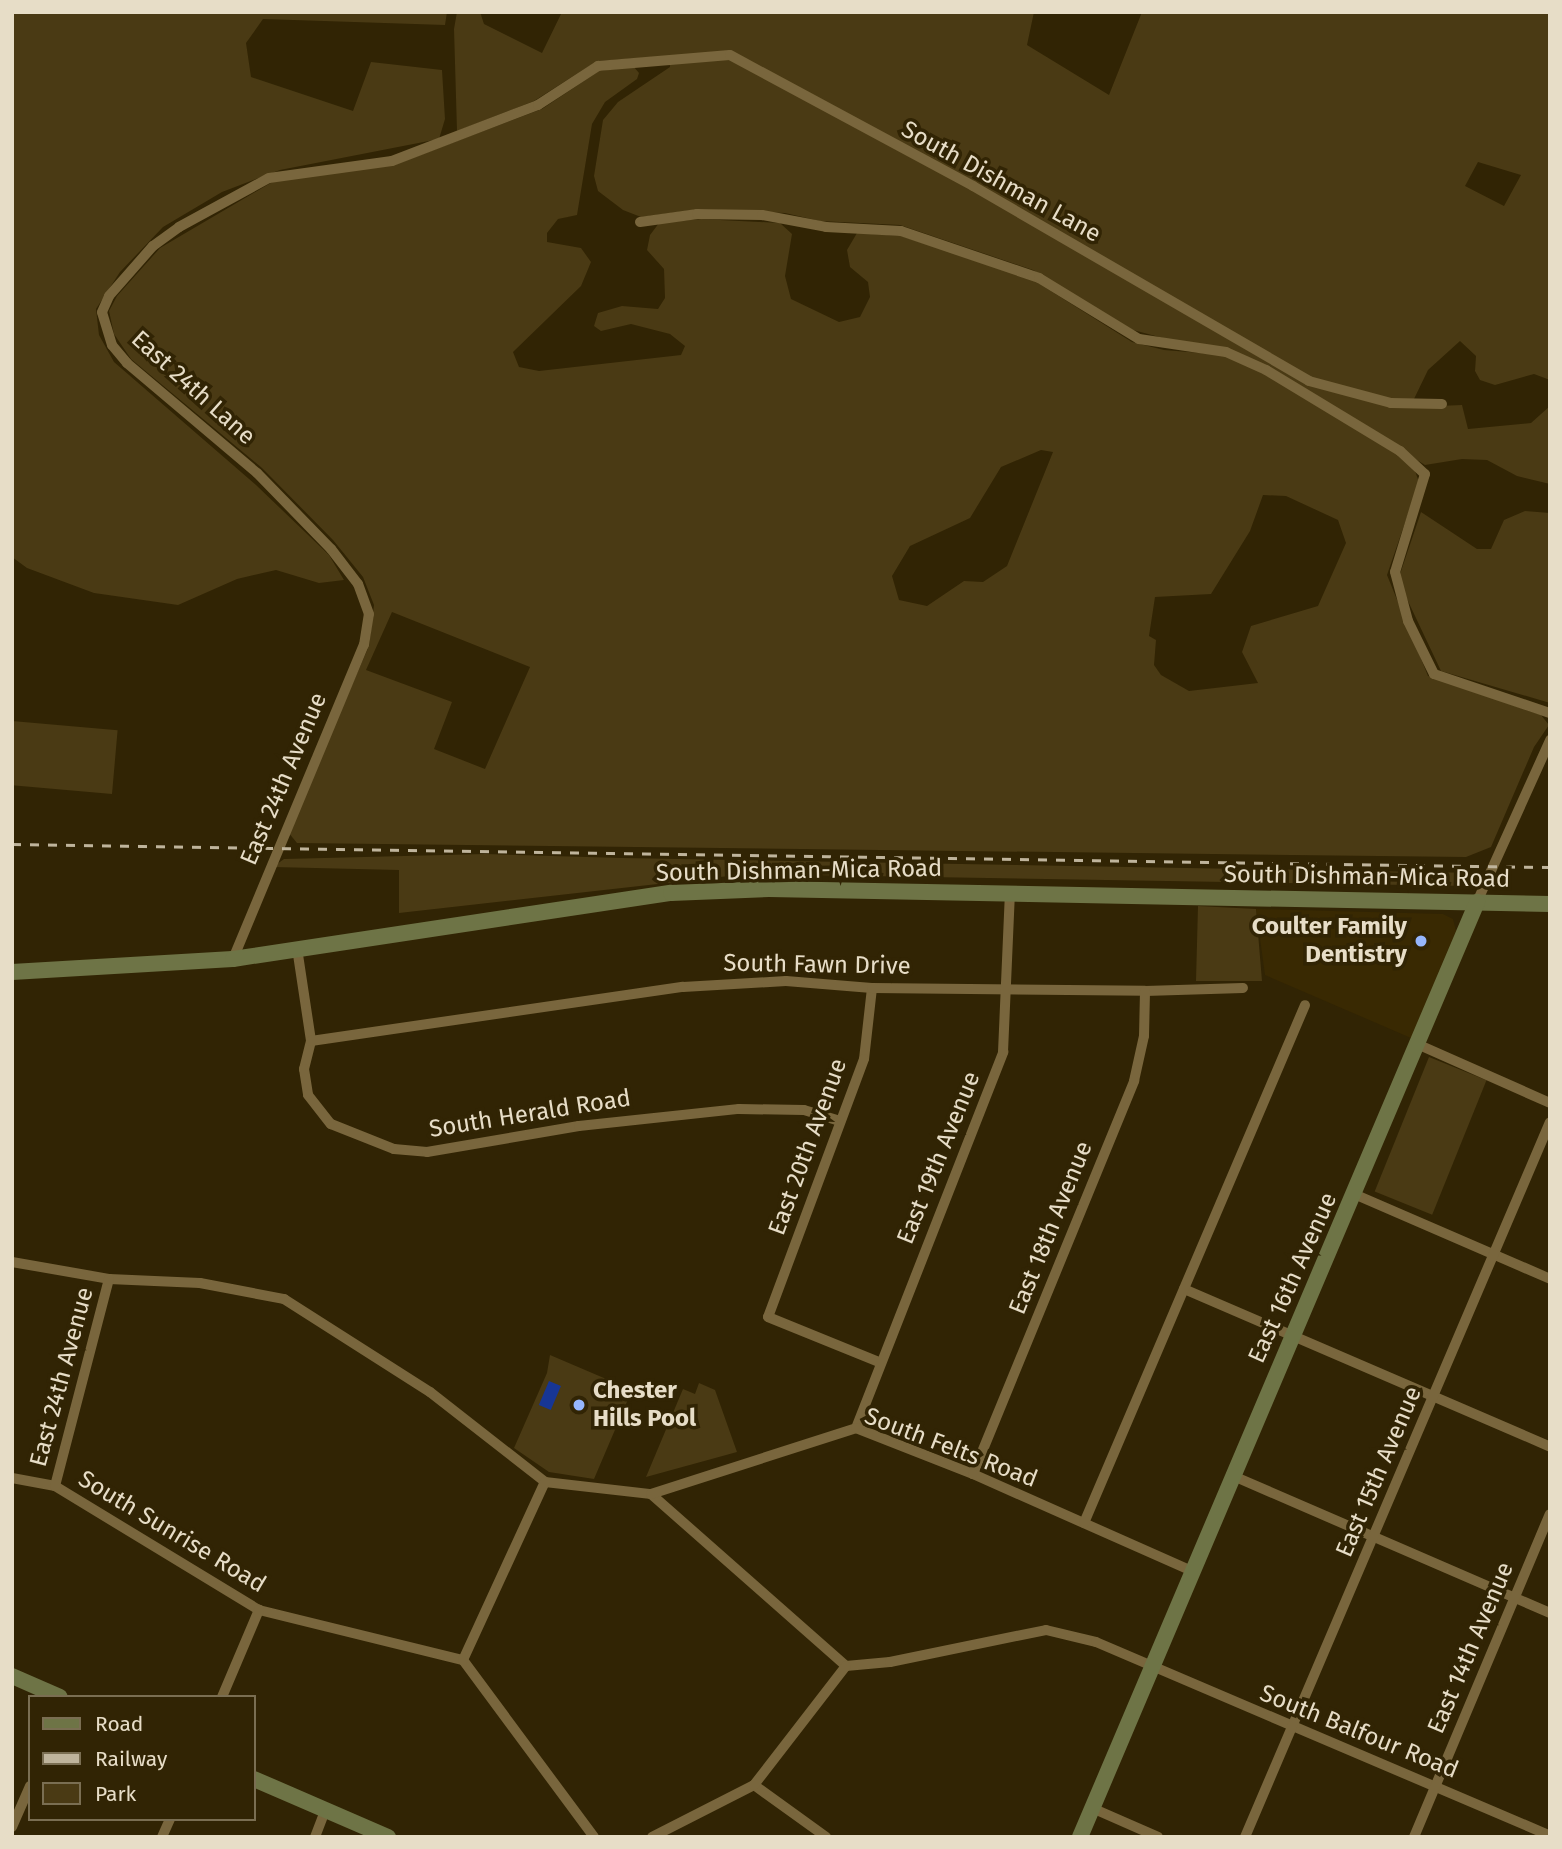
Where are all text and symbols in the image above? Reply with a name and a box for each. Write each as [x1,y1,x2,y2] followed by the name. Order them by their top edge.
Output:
[896,115,1106,249] street label: South Dishman Lane
[125,325,261,451] street label: East 24th Lane
[235,689,333,869] street label: East 24th Avenue
[656,854,942,888] street label: South Dishman-Mica Road
[1224,860,1510,894] street label: South Dishman-Mica Road
[1252,913,1407,969] place label: Coulter Family Dentistry
[1413,933,1429,949] marker: Coulter Family Dentistry
[723,949,911,981] street label: South Fawn Drive
[763,1055,853,1239] street label: East 20th Avenue
[891,1068,987,1248] street label: East 19th Avenue
[427,1084,633,1144] street label: South Herald Road
[1003,1137,1099,1319] street label: East 18th Avenue
[1243,1188,1343,1368] street label: East 16th Avenue
[24,1284,100,1470] street label: East 24th Avenue
[593,1377,696,1433] place label: Chester Hills Pool
[1330,1382,1428,1562] street label: East 15th Avenue
[571,1397,587,1413] marker: Chester Hills Pool
[861,1402,1041,1494] street label: South Felts Road
[73,1465,271,1599] street label: South Sunrise Road
[1422,1558,1520,1738] street label: East 14th Avenue
[1256,1679,1462,1785] street label: South Balfour Road
[28,1695,256,1821] legend
[95,1711,143,1737] text: Road
[95,1746,167,1772] text: Railway
[95,1781,136,1807] text: Park

